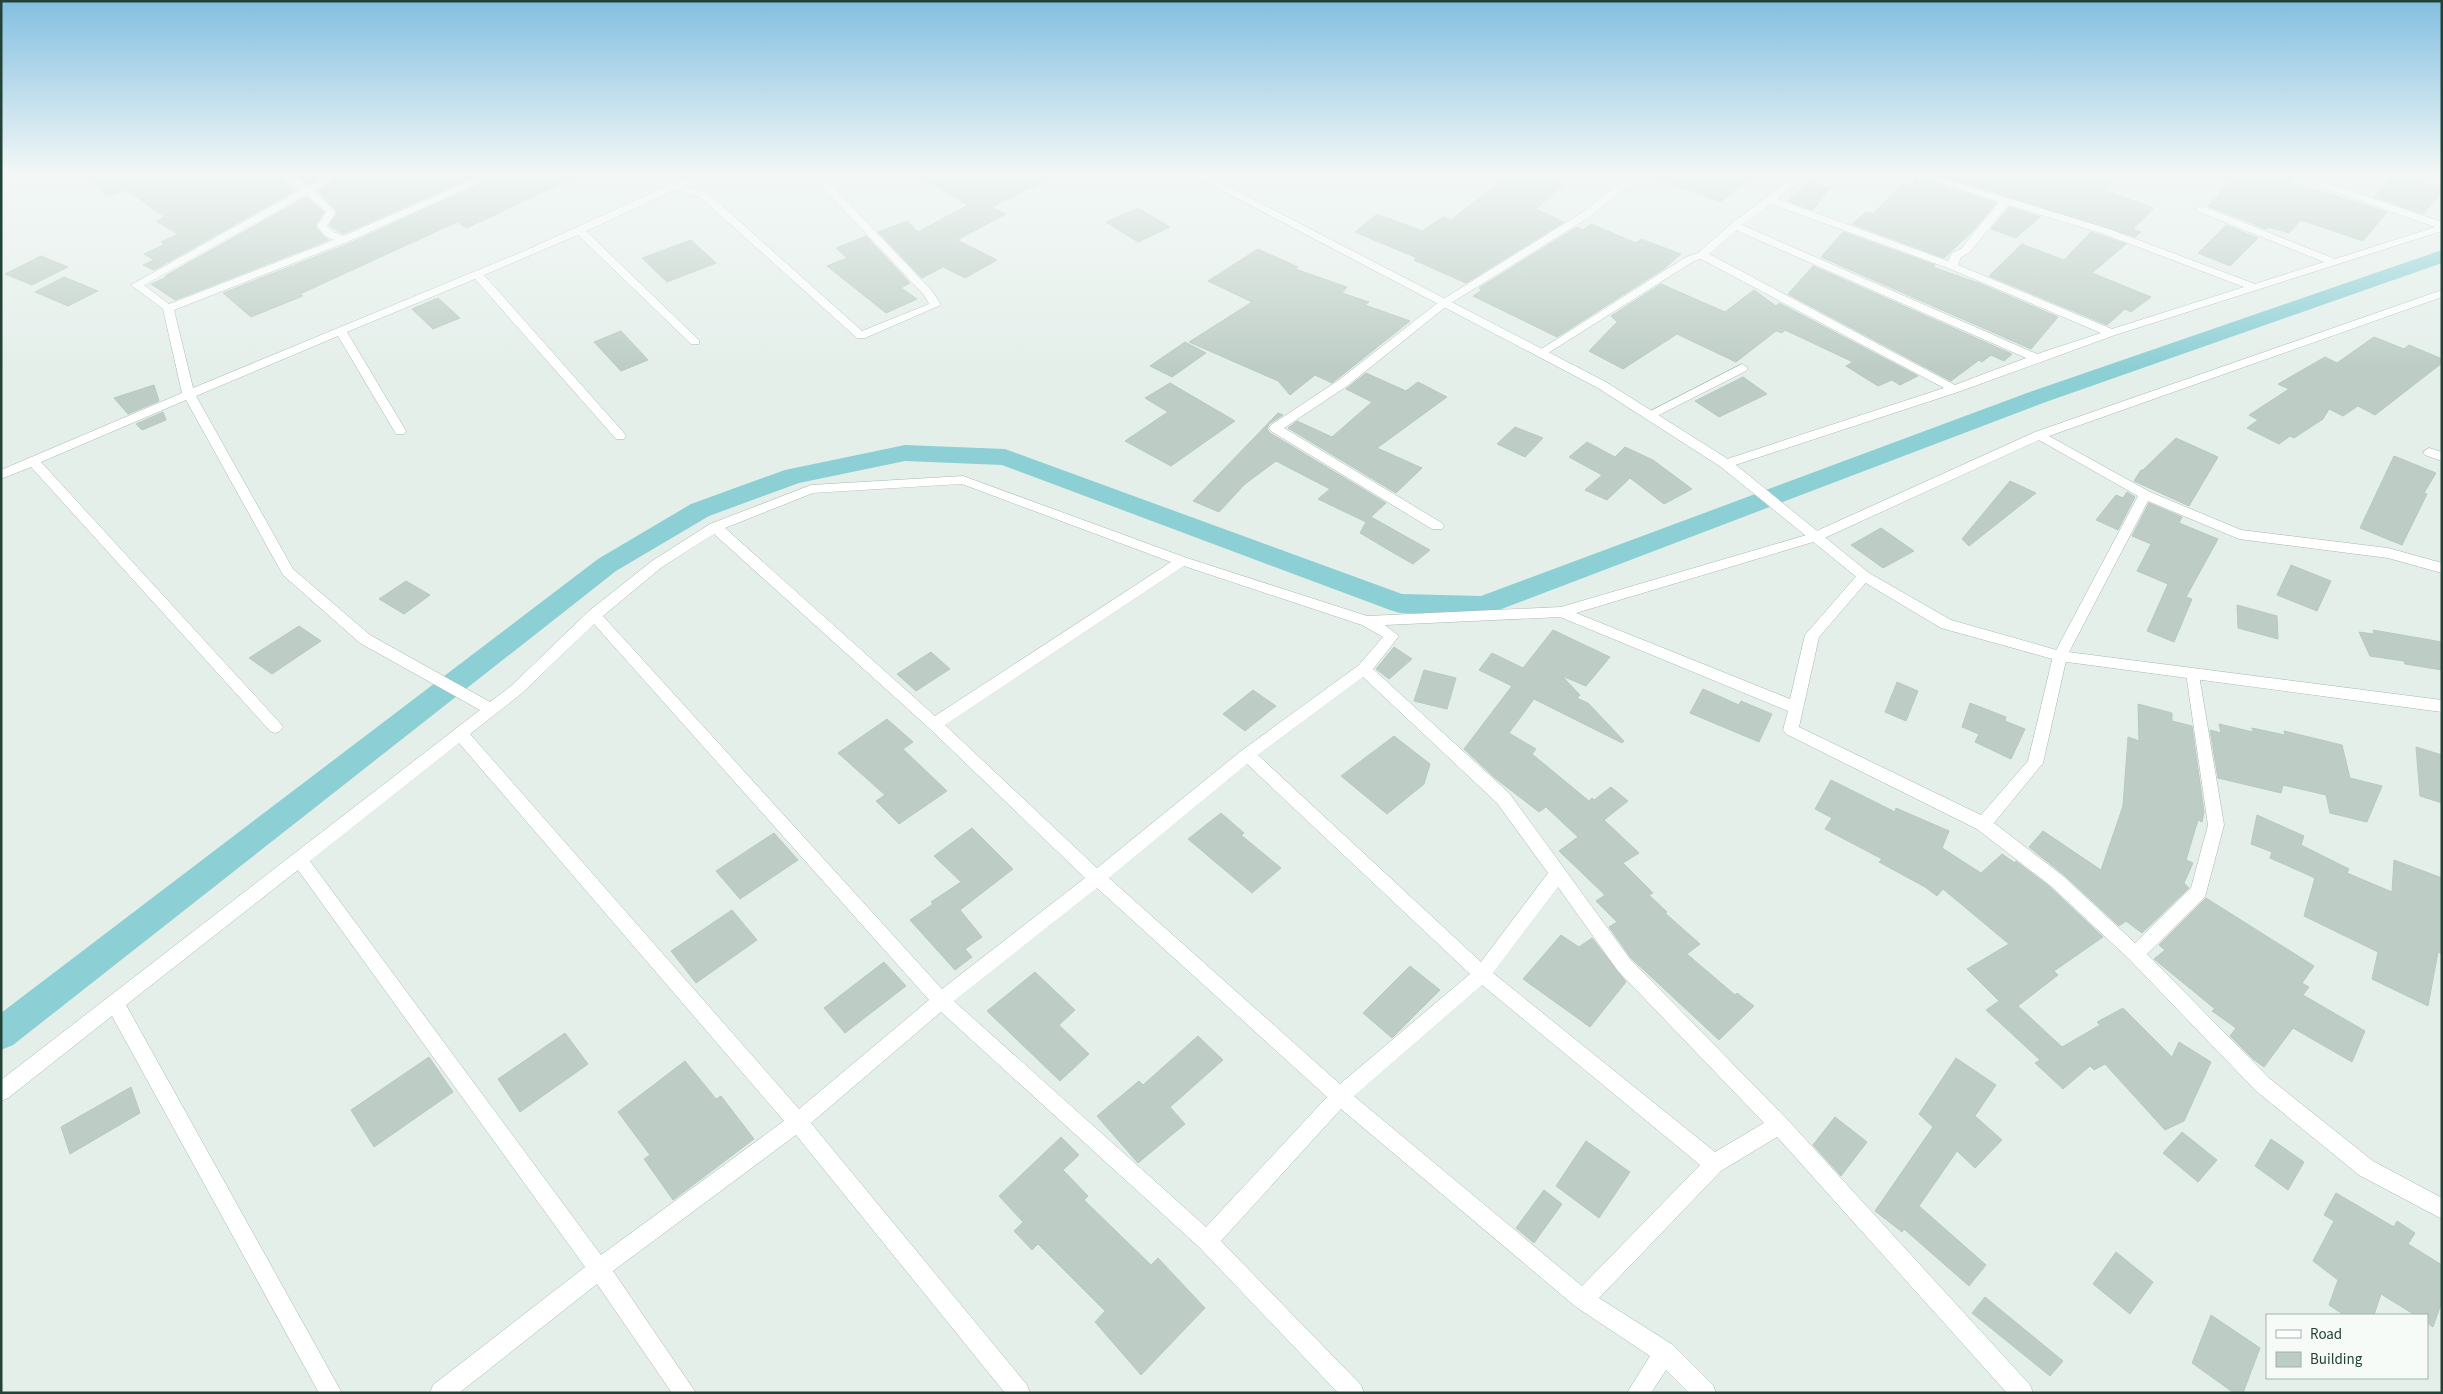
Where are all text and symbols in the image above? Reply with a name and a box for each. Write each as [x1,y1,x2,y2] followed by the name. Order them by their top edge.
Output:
[2266,1314,2428,1379] legend
[2310,1324,2342,1345] text: Road
[2310,1349,2363,1370] text: Building

